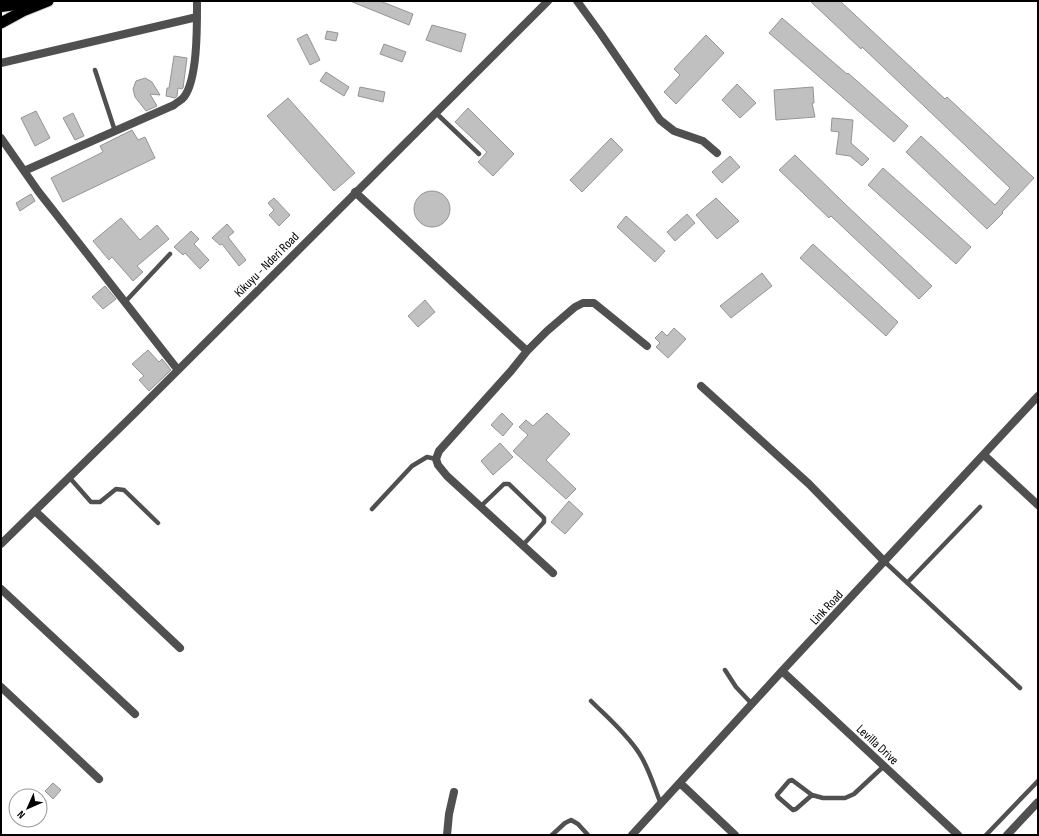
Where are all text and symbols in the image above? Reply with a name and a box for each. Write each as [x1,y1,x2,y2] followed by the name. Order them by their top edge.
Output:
[231,229,303,301] street label: Kikuyu - Nderi Road
[807,587,847,628] street label: Link Road
[853,721,902,768] street label: Levilla Drive
[8,788,48,828] north arrow
[15,808,28,821] text: N

